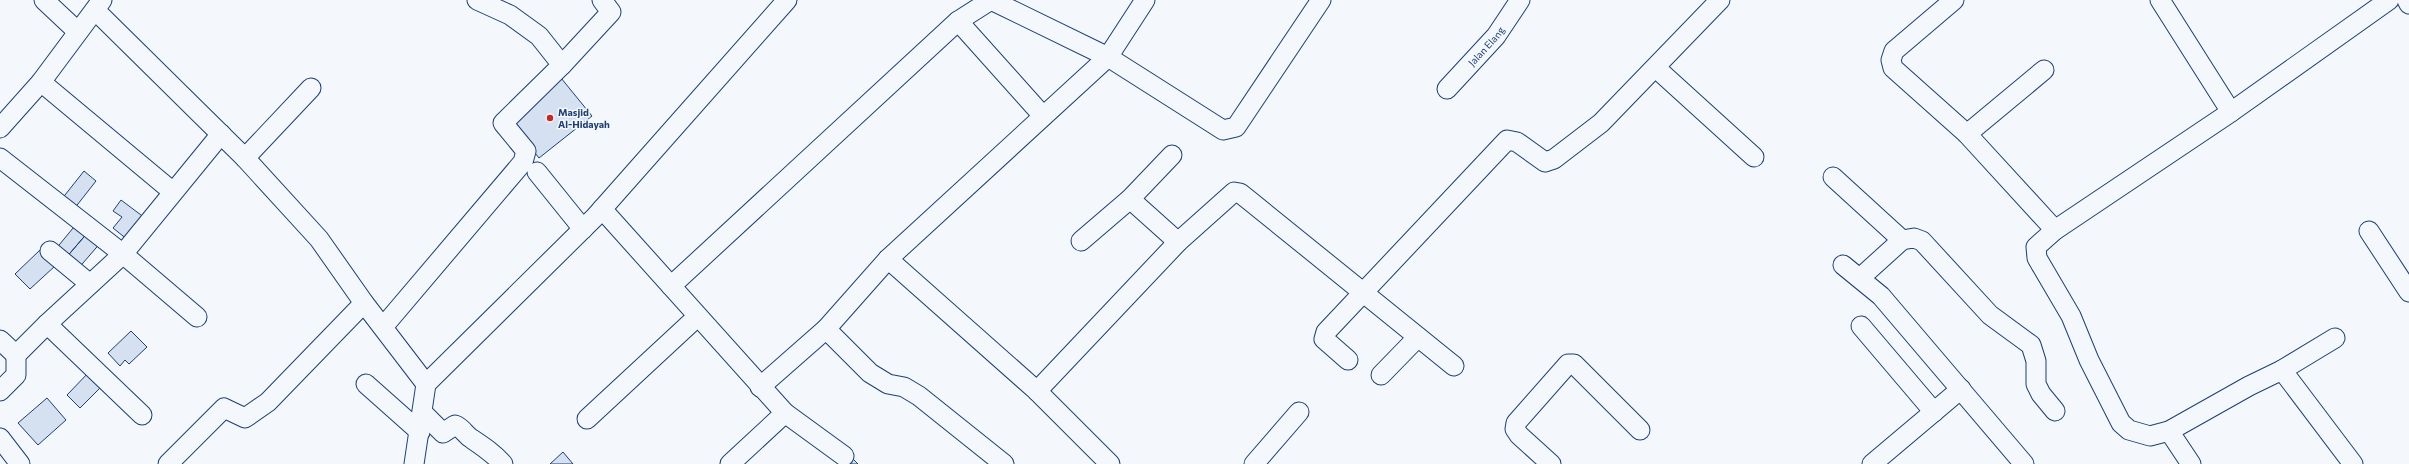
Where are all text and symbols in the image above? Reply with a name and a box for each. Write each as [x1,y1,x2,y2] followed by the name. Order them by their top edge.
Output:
[1466,24,1507,68] street label: Jalan Elang
[558,106,610,130] place label: Masjid Al-Hidayah
[545,113,555,123] marker: Masjid Al-Hidayah

